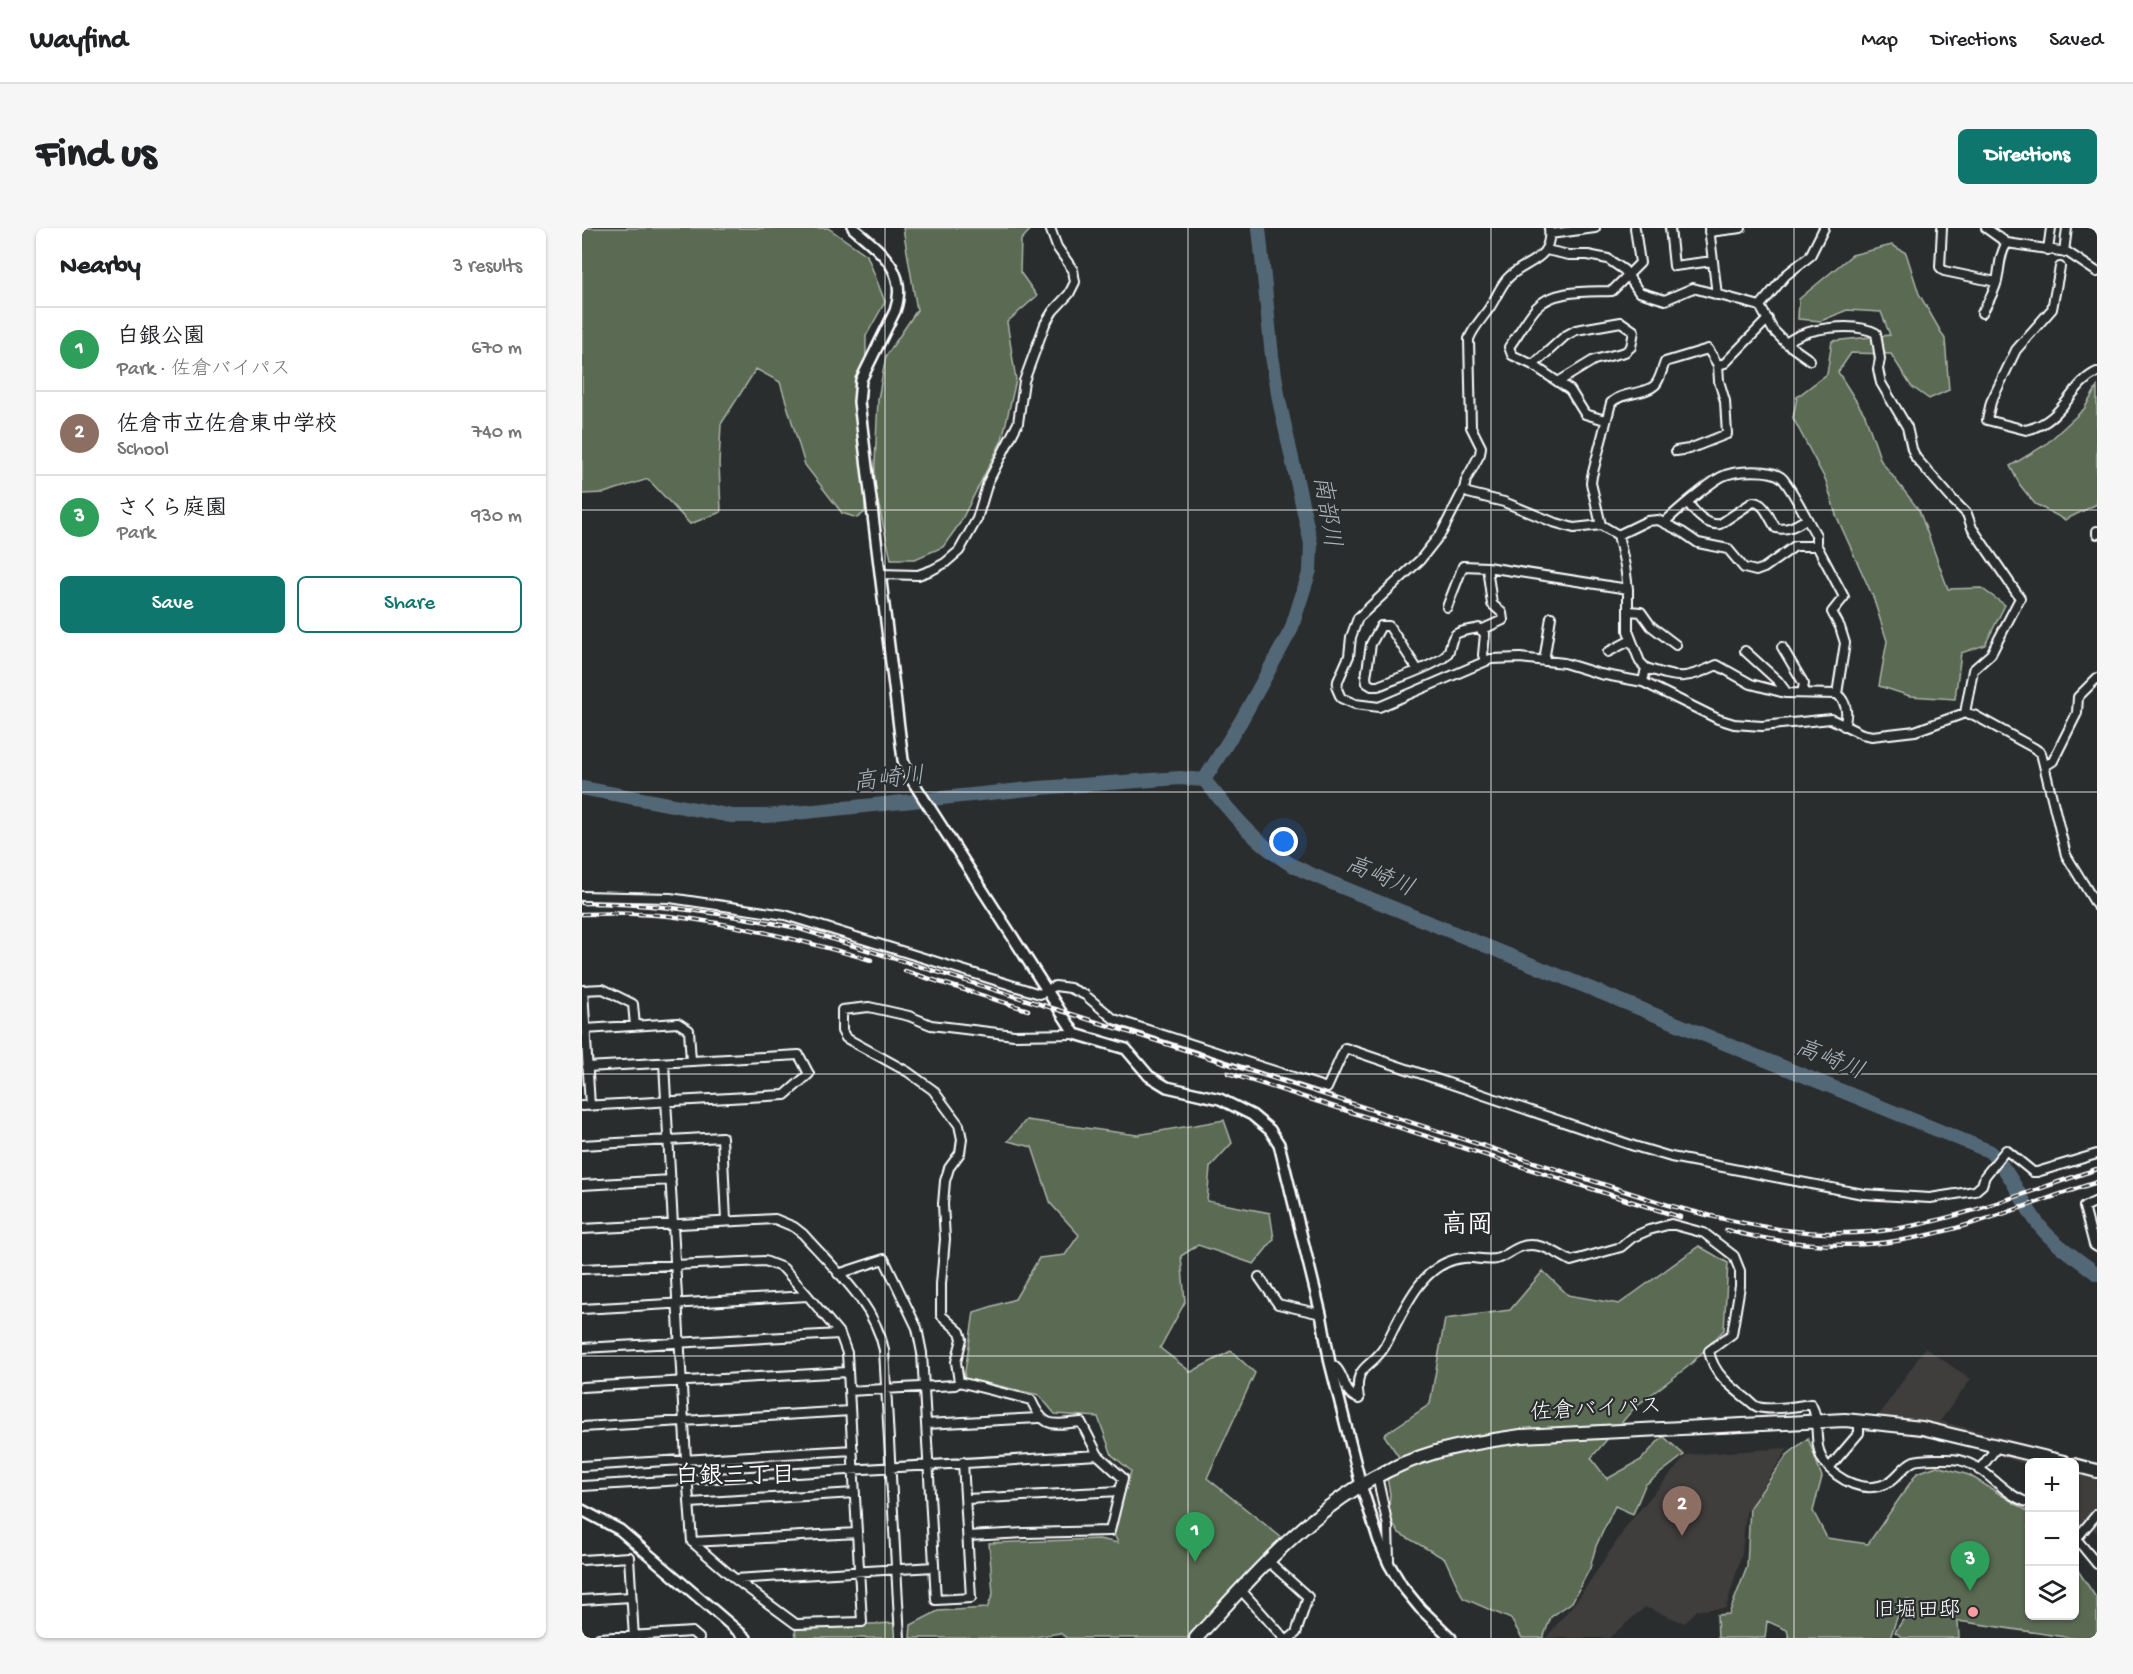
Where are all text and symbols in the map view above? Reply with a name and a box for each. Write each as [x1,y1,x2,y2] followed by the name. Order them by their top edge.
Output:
[30,25,127,58] text: Wayfind
[1861,29,1898,54] text: Map
[1931,29,2016,54] text: Directions
[2049,29,2103,54] text: Saved
[1958,129,2097,184] button: Directions
[36,132,156,181] text: Find us
[60,252,141,283] text: Nearby
[453,256,522,279] text: 3 results
[117,325,205,351] text: 白銀公園
[75,338,84,361] text: 1
[471,338,522,361] text: 670 m
[117,359,291,382] text: Park · 佐倉バイパス
[117,413,337,439] text: 佐倉市立佐倉東中学校
[75,422,84,445] text: 2
[472,422,522,445] text: 740 m
[117,439,169,462] text: School
[1305,474,1346,550] water label: 南部川
[117,497,227,523] text: さくら庭園
[74,506,85,529] text: 3
[471,506,522,529] text: 930 m
[117,523,155,546] text: Park
[60,576,285,633] button: Save
[297,576,522,633] button: Share
[852,762,926,799] water label: 高崎川
[1269,827,1298,856] your location
[1340,850,1418,905] water label: 高崎川
[1790,1033,1868,1088] water label: 高崎川
[1441,1210,1493,1243] district label: 高岡
[1530,1393,1662,1427] street label: 佐倉バイパス
[2025,1458,2079,1620] map controls
[2025,1458,2079,1512] button: +
[675,1462,795,1492] district label: 白銀三丁目
[1662,1486,1702,1536] pin: 2
[1176,1512,1214,1562] pin: 1
[2025,1512,2079,1566] button: −
[1950,1542,1990,1591] pin: 3
[2025,1566,2079,1620] button: layers
[1873,1598,1961,1625] place label: 旧堀田邸
[1966,1605,1980,1619] marker: 旧堀田邸

